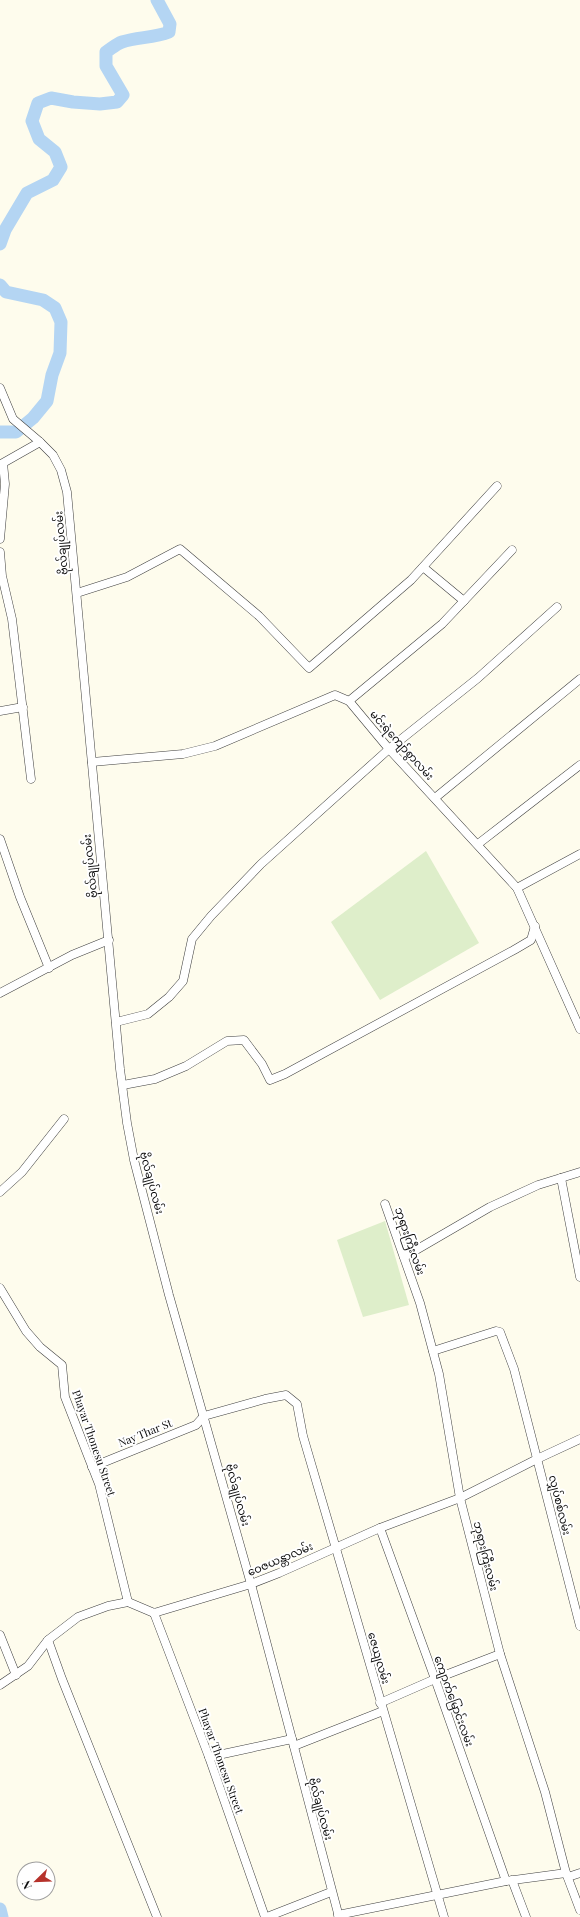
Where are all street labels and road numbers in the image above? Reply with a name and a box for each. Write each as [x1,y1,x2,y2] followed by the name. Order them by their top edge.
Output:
[50,510,73,576] street label: ဗိုလ်ချုပ်လမ်း
[366,707,438,784] street label: မင်းရဲကျော်စွာလမ်း
[79,833,102,899] street label: ဗိုလ်ချုပ်လမ်း
[135,1150,168,1216] street label: ဗိုလ်ချုပ်လမ်း
[390,1205,429,1278] street label: ဘုရားကြီးလမ်း
[69,1388,120,1498] street label: Phayar Thonesu Street
[116,1415,174,1450] street label: Nay Thar St
[221,1462,254,1528] street label: ဗိုလ်ချုပ်လမ်း
[543,1473,575,1537] street label: လျှပ်စစ်လမ်း
[469,1520,502,1593] street label: ဘုရားကြီးလမ်း
[245,1538,316,1581] street label: ဝေဇယန္တာလမ်း
[363,1630,394,1686] street label: ဇေယျလမ်း
[429,1653,478,1749] street label: ကျောက်မြောင်းလမ်း
[195,1706,248,1816] street label: Phayar Thonesu Street
[304,1776,337,1842] street label: ဗိုလ်ချုပ်လမ်း

